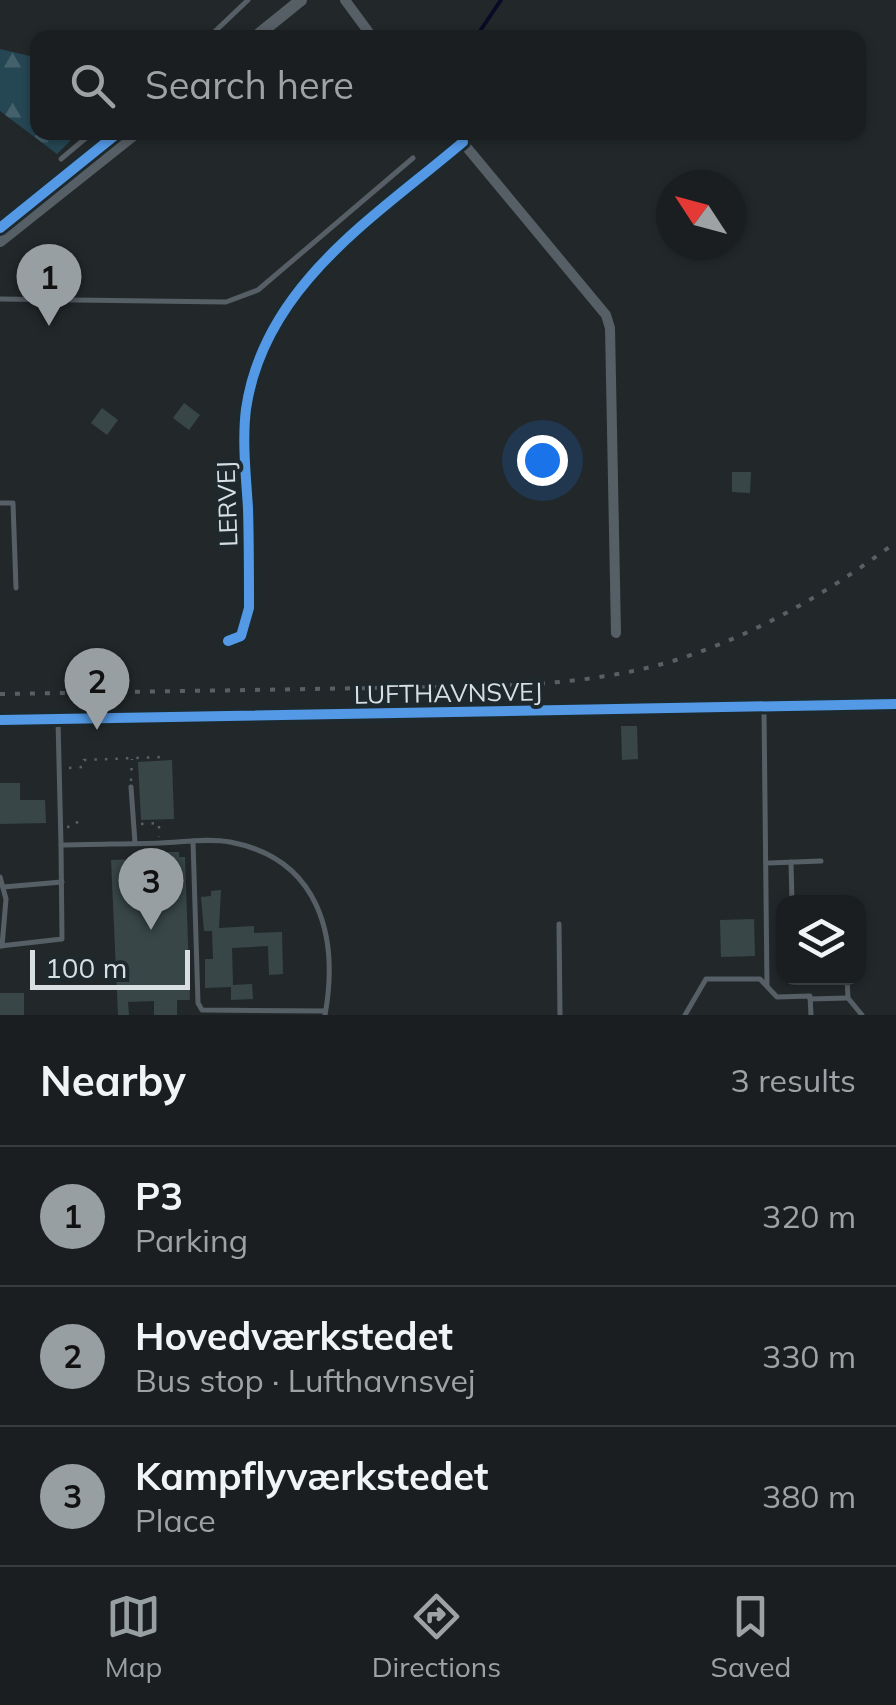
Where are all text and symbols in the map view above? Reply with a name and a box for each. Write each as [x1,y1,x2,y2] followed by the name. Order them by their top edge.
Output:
[30,30,866,140] search box
[65,58,120,113] icon: search
[145,61,354,109] text: Search here
[656,170,746,260] north arrow
[17,244,82,326] pin: 1
[517,435,568,486] your location
[210,461,243,547] street label: LERVEJ
[64,648,130,730] pin: 2
[354,675,542,710] street label: LUFTHAVNSVEJ
[118,848,184,930] pin: 3
[776,895,866,985] map controls
[776,895,866,985] button: layers
[30,945,190,990] scale bar
[45,950,127,985] text: 100 m
[40,1054,186,1107] text: Nearby
[731,1060,856,1100] text: 3 results
[135,1172,183,1220] text: P3
[63,1196,82,1236] text: 1
[762,1196,856,1236] text: 320 m
[135,1220,248,1260] text: Parking
[135,1312,453,1360] text: Hovedværkstedet
[63,1336,82,1376] text: 2
[762,1336,856,1376] text: 330 m
[135,1360,475,1400] text: Bus stop · Lufthavnsvej
[135,1452,488,1500] text: Kampflyværkstedet
[63,1476,82,1516] text: 3
[762,1476,856,1516] text: 380 m
[135,1500,216,1540] text: Place
[105,1589,162,1684] tab: Map
[372,1589,501,1684] tab: Directions
[710,1589,791,1684] tab: Saved

